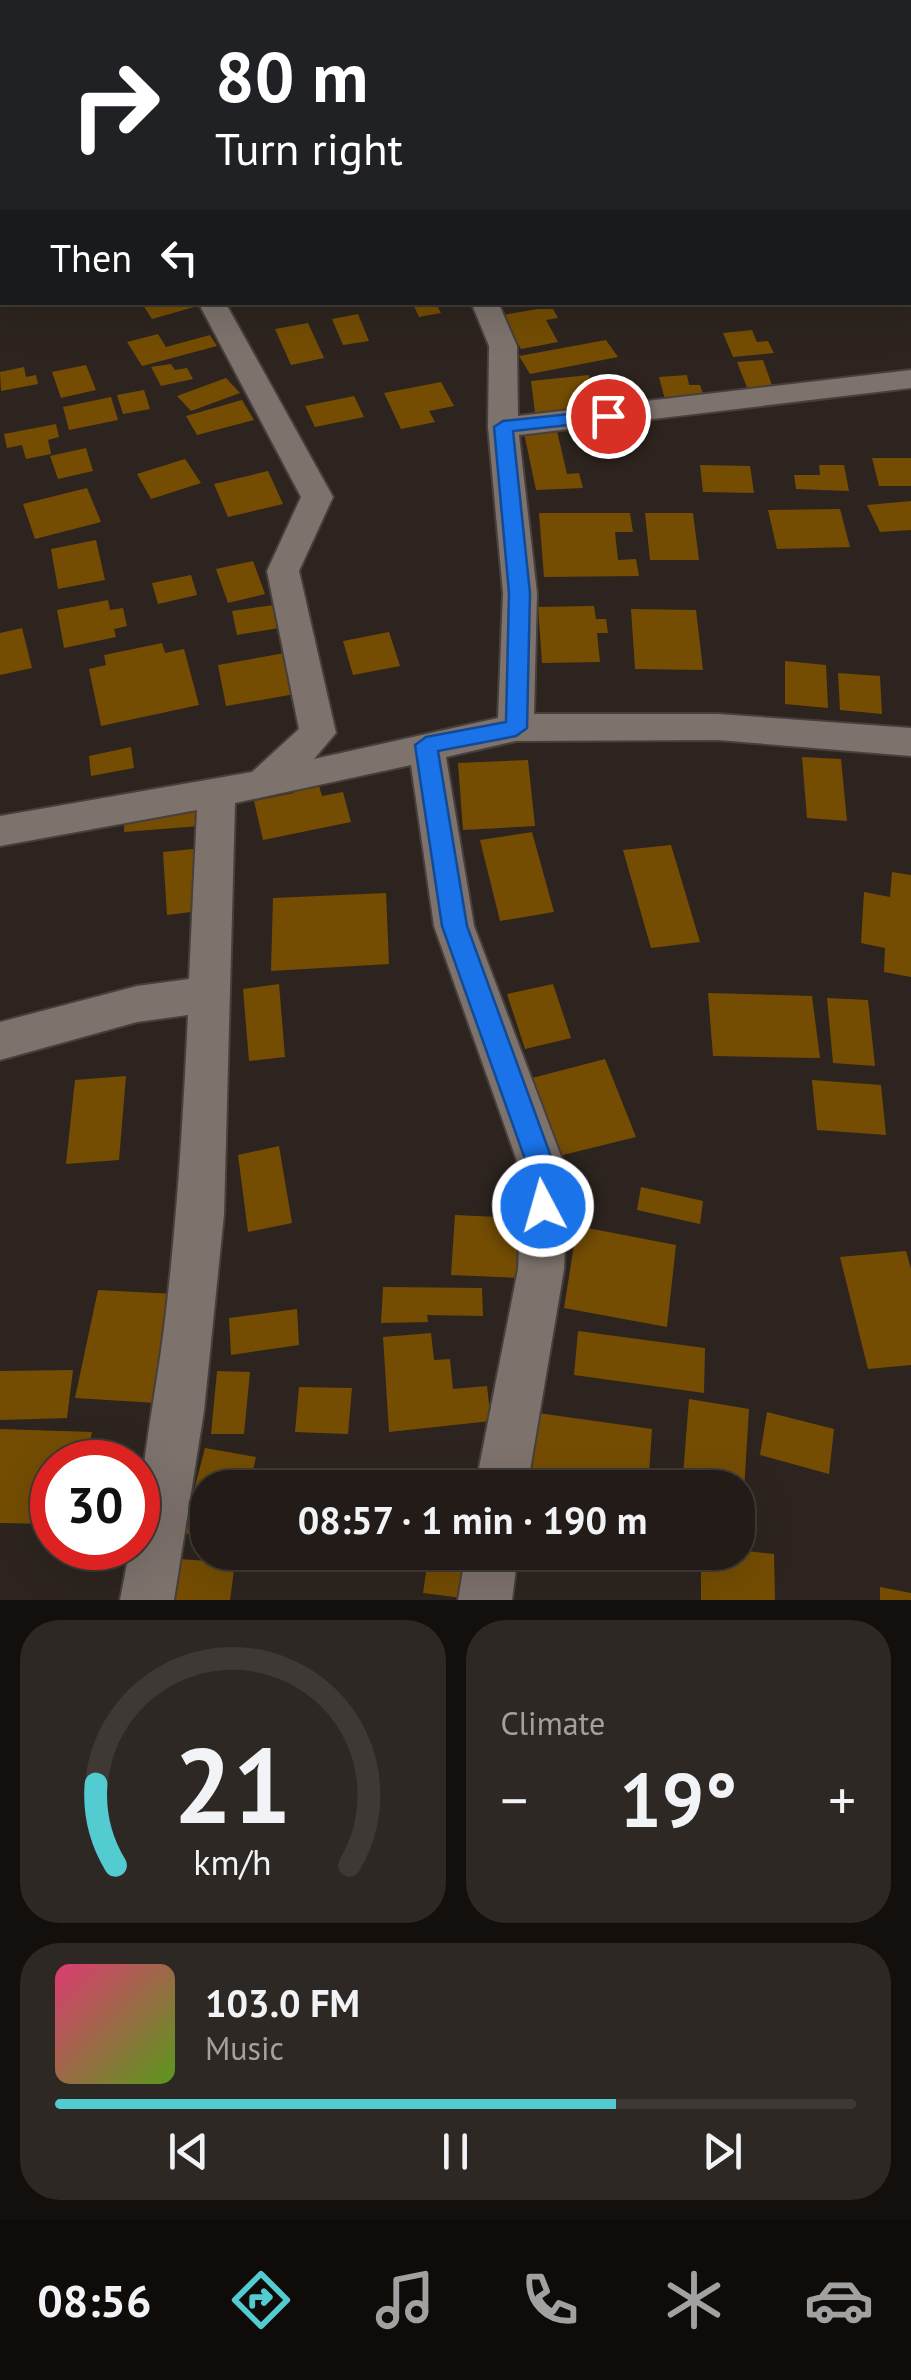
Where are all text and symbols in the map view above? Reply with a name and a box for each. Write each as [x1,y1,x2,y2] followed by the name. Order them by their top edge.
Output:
[215,31,368,121] text: 80 m
[50,40,180,170] icon: right
[215,119,403,177] text: Turn right
[152,230,207,285] icon: left
[50,233,132,282] text: Then
[566,374,651,459] pin
[581,389,636,444] icon: arrive
[491,1154,595,1258] position arrow
[30,1440,160,1570] speed limit sign: 30
[298,1495,647,1544] text: 08:57 · 1 min · 190 m
[501,1702,605,1744] text: Climate
[174,1717,292,1852] text: 21
[619,1751,737,1848] text: 19°
[501,1764,528,1835] text: −
[828,1764,856,1835] text: +
[194,1839,272,1885] text: km/h
[205,1978,360,2027] text: 103.0 FM
[205,2027,284,2069] text: Music
[161,2124,216,2179] icon: previous
[428,2124,483,2179] icon: pause
[695,2124,750,2179] icon: next
[226,2265,296,2335] icon: directions
[370,2265,440,2335] icon: music
[515,2265,585,2335] icon: phone
[659,2265,729,2335] icon: climate
[804,2265,874,2335] icon: car
[37,2271,151,2329] text: 08:56

